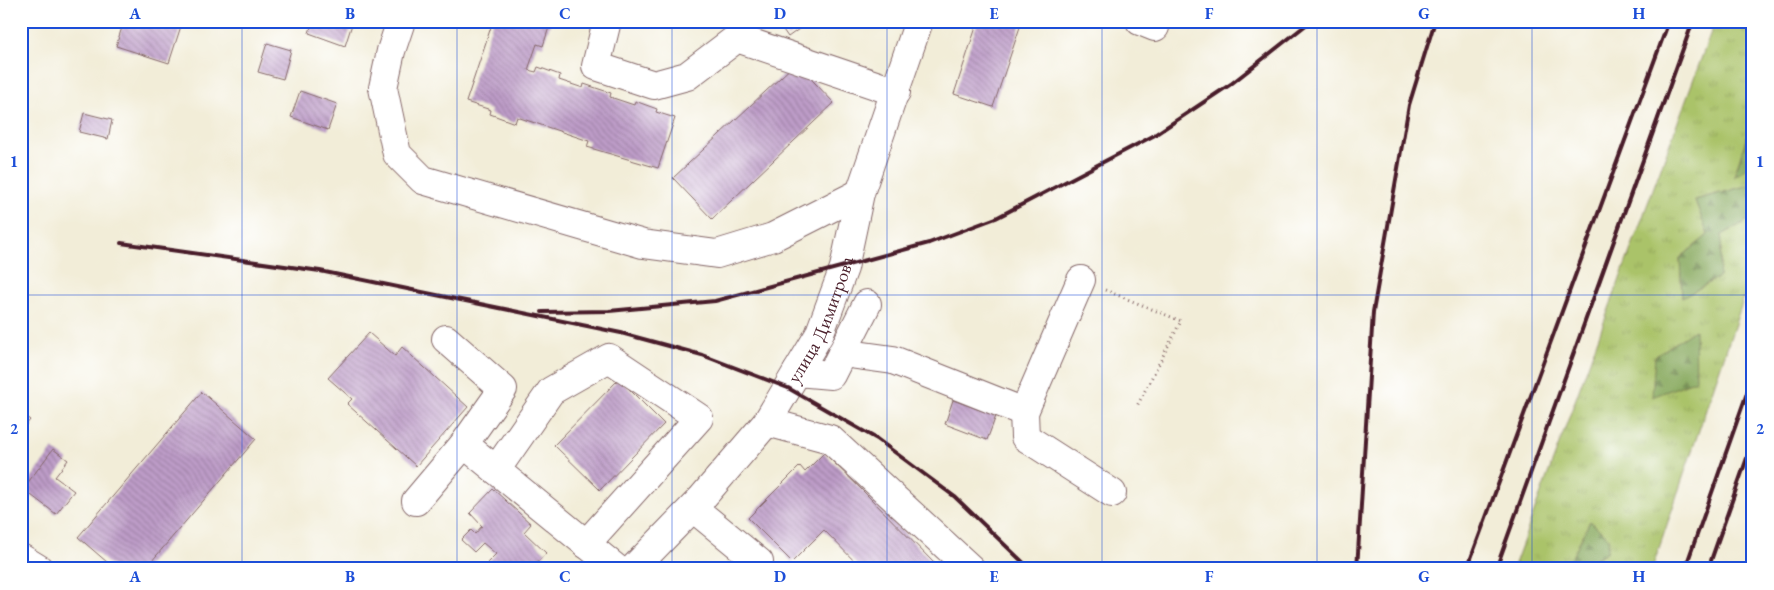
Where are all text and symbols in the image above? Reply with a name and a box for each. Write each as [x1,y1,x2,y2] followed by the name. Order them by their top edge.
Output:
[128,3,141,24] text: A
[345,3,355,24] text: B
[559,3,571,24] text: C
[774,3,786,24] text: D
[989,3,999,24] text: E
[1205,3,1214,24] text: F
[1418,3,1430,24] text: G
[1633,3,1646,24] text: H
[10,151,18,172] text: 1
[1756,151,1764,172] text: 1
[781,254,859,387] street label: улица Димитрова
[10,418,19,439] text: 2
[1756,418,1765,439] text: 2
[128,566,141,587] text: A
[345,566,355,587] text: B
[559,566,571,587] text: C
[774,566,786,587] text: D
[989,566,999,587] text: E
[1205,566,1214,587] text: F
[1418,566,1430,587] text: G
[1633,566,1646,587] text: H

